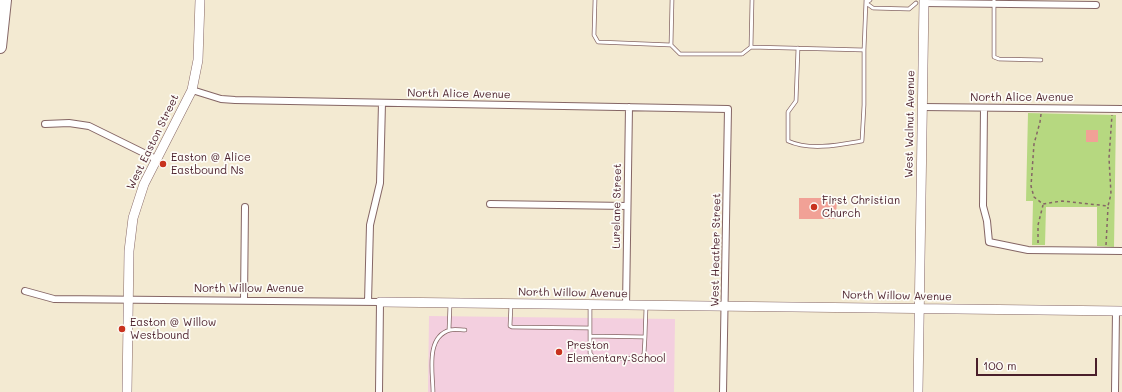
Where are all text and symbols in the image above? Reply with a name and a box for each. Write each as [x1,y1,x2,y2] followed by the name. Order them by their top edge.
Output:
[902,70,918,178] street label: West Walnut Avenue
[407,86,511,102] street label: North Alice Avenue
[970,91,1074,105] street label: North Alice Avenue
[124,92,182,192] street label: West Easton Street
[171,151,251,177] place label: Easton @ Alice Eastbound Ns
[158,159,168,169] marker: Easton @ Alice Eastbound Ns
[610,163,624,249] street label: Lurelane Street
[708,193,724,307] street label: West Heather Street
[822,194,900,220] place label: First Christian Church
[809,202,819,212] marker: First Christian Church
[194,282,304,296] street label: North Willow Avenue
[518,285,628,301] street label: North Willow Avenue
[842,288,952,304] street label: North Willow Avenue
[130,316,216,342] place label: Easton @ Willow Westbound
[117,324,127,334] marker: Easton @ Willow Westbound
[567,339,666,365] place label: Preston Elementary School
[554,347,564,357] marker: Preston Elementary School
[978,350,1099,376] scale bar
[983,357,1017,373] text: 100 m

